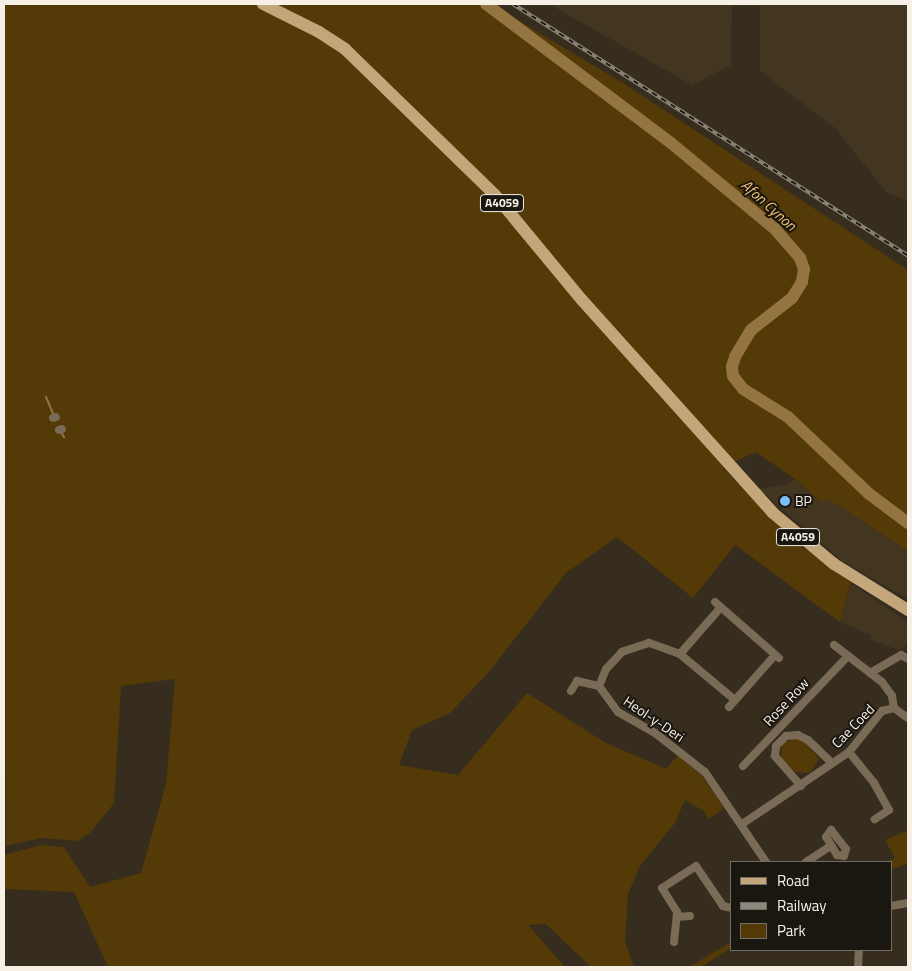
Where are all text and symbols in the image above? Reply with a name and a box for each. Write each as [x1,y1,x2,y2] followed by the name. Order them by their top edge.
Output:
[738,176,800,234] water label: Afon Cynon
[480,194,524,212] road number: A4059
[795,493,812,509] place label: BP
[779,495,791,507] marker: BP
[776,528,820,546] road number: A4059
[760,675,812,729] street label: Rose Row
[620,693,688,745] street label: Heol-y-Deri
[828,701,878,751] street label: Cae Coed
[730,861,892,951] legend
[777,869,809,892] text: Road
[777,894,827,917] text: Railway
[777,919,806,942] text: Park

